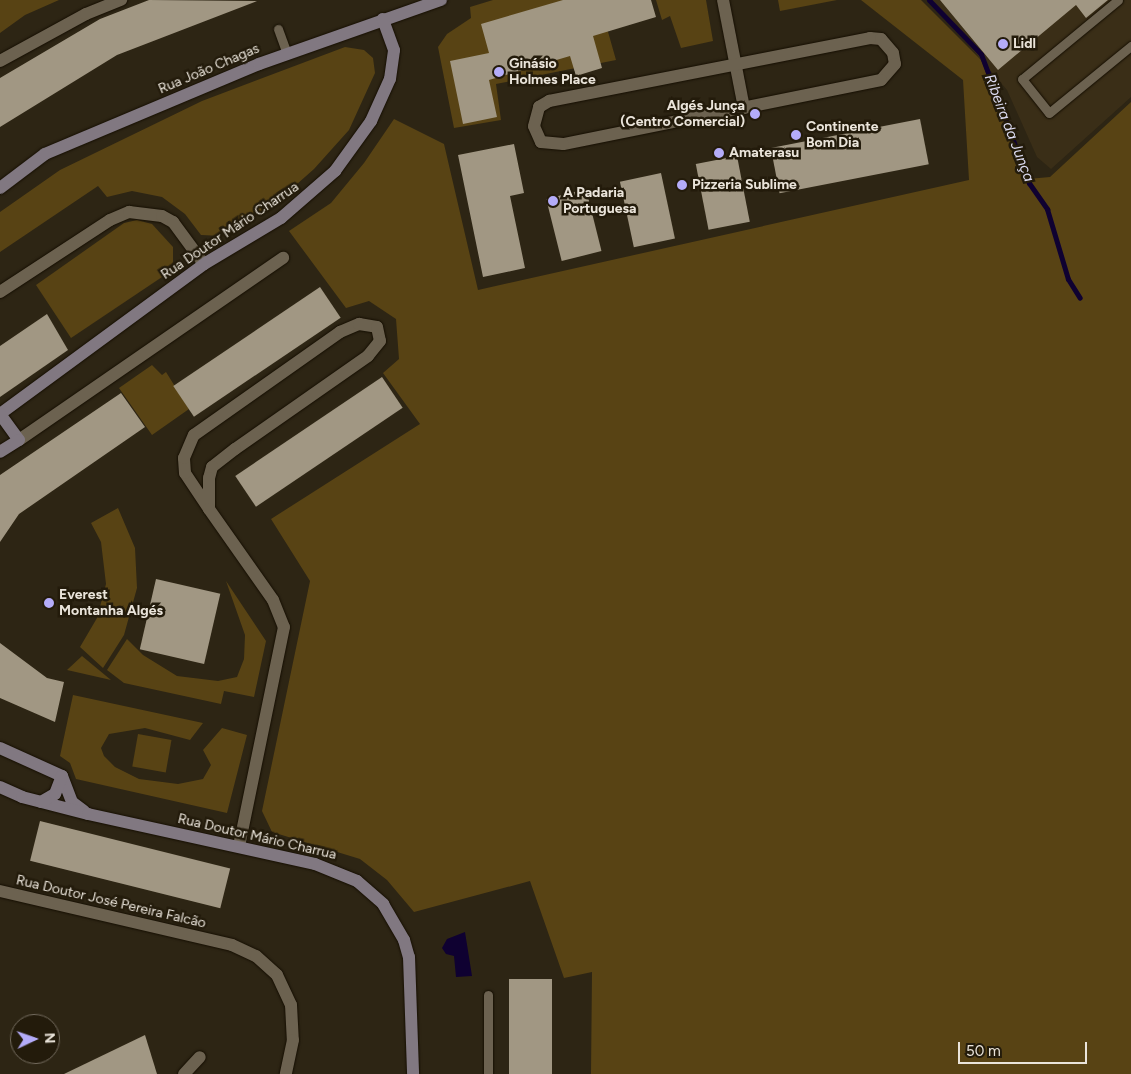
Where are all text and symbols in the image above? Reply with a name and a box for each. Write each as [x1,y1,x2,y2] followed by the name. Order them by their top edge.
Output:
[1013,36,1036,52] place label: Lidl
[997,38,1009,50] marker: Lidl
[156,40,262,98] street label: Rua João Chagas
[509,56,596,88] place label: Ginásio Holmes Place
[493,66,505,78] marker: Ginásio Holmes Place
[980,72,1038,184] water label: Ribeira da Junça
[620,98,745,130] place label: Algés Junça (Centro Comercial)
[749,108,761,120] marker: Algés Junça (Centro Comercial)
[806,119,878,152] place label: Continente Bom Dia
[790,129,802,141] marker: Continente Bom Dia
[729,145,799,161] place label: Amaterasu
[713,147,725,159] marker: Amaterasu
[692,177,797,193] place label: Pizzeria Sublime
[158,179,302,283] street label: Rua Doutor Mário Charrua
[676,179,688,191] marker: Pizzeria Sublime
[563,185,636,218] place label: A Padaria Portuguesa
[547,195,559,207] marker: A Padaria Portuguesa
[59,587,163,620] place label: Everest Montanha Algés
[43,597,55,609] marker: Everest Montanha Algés
[176,811,338,863] street label: Rua Doutor Mário Charrua
[14,872,208,932] street label: Rua Doutor José Pereira Falcão
[10,1014,60,1064] north arrow
[41,1032,58,1044] text: N
[961,1032,1090,1064] scale bar
[966,1042,1001,1060] text: 50 m

